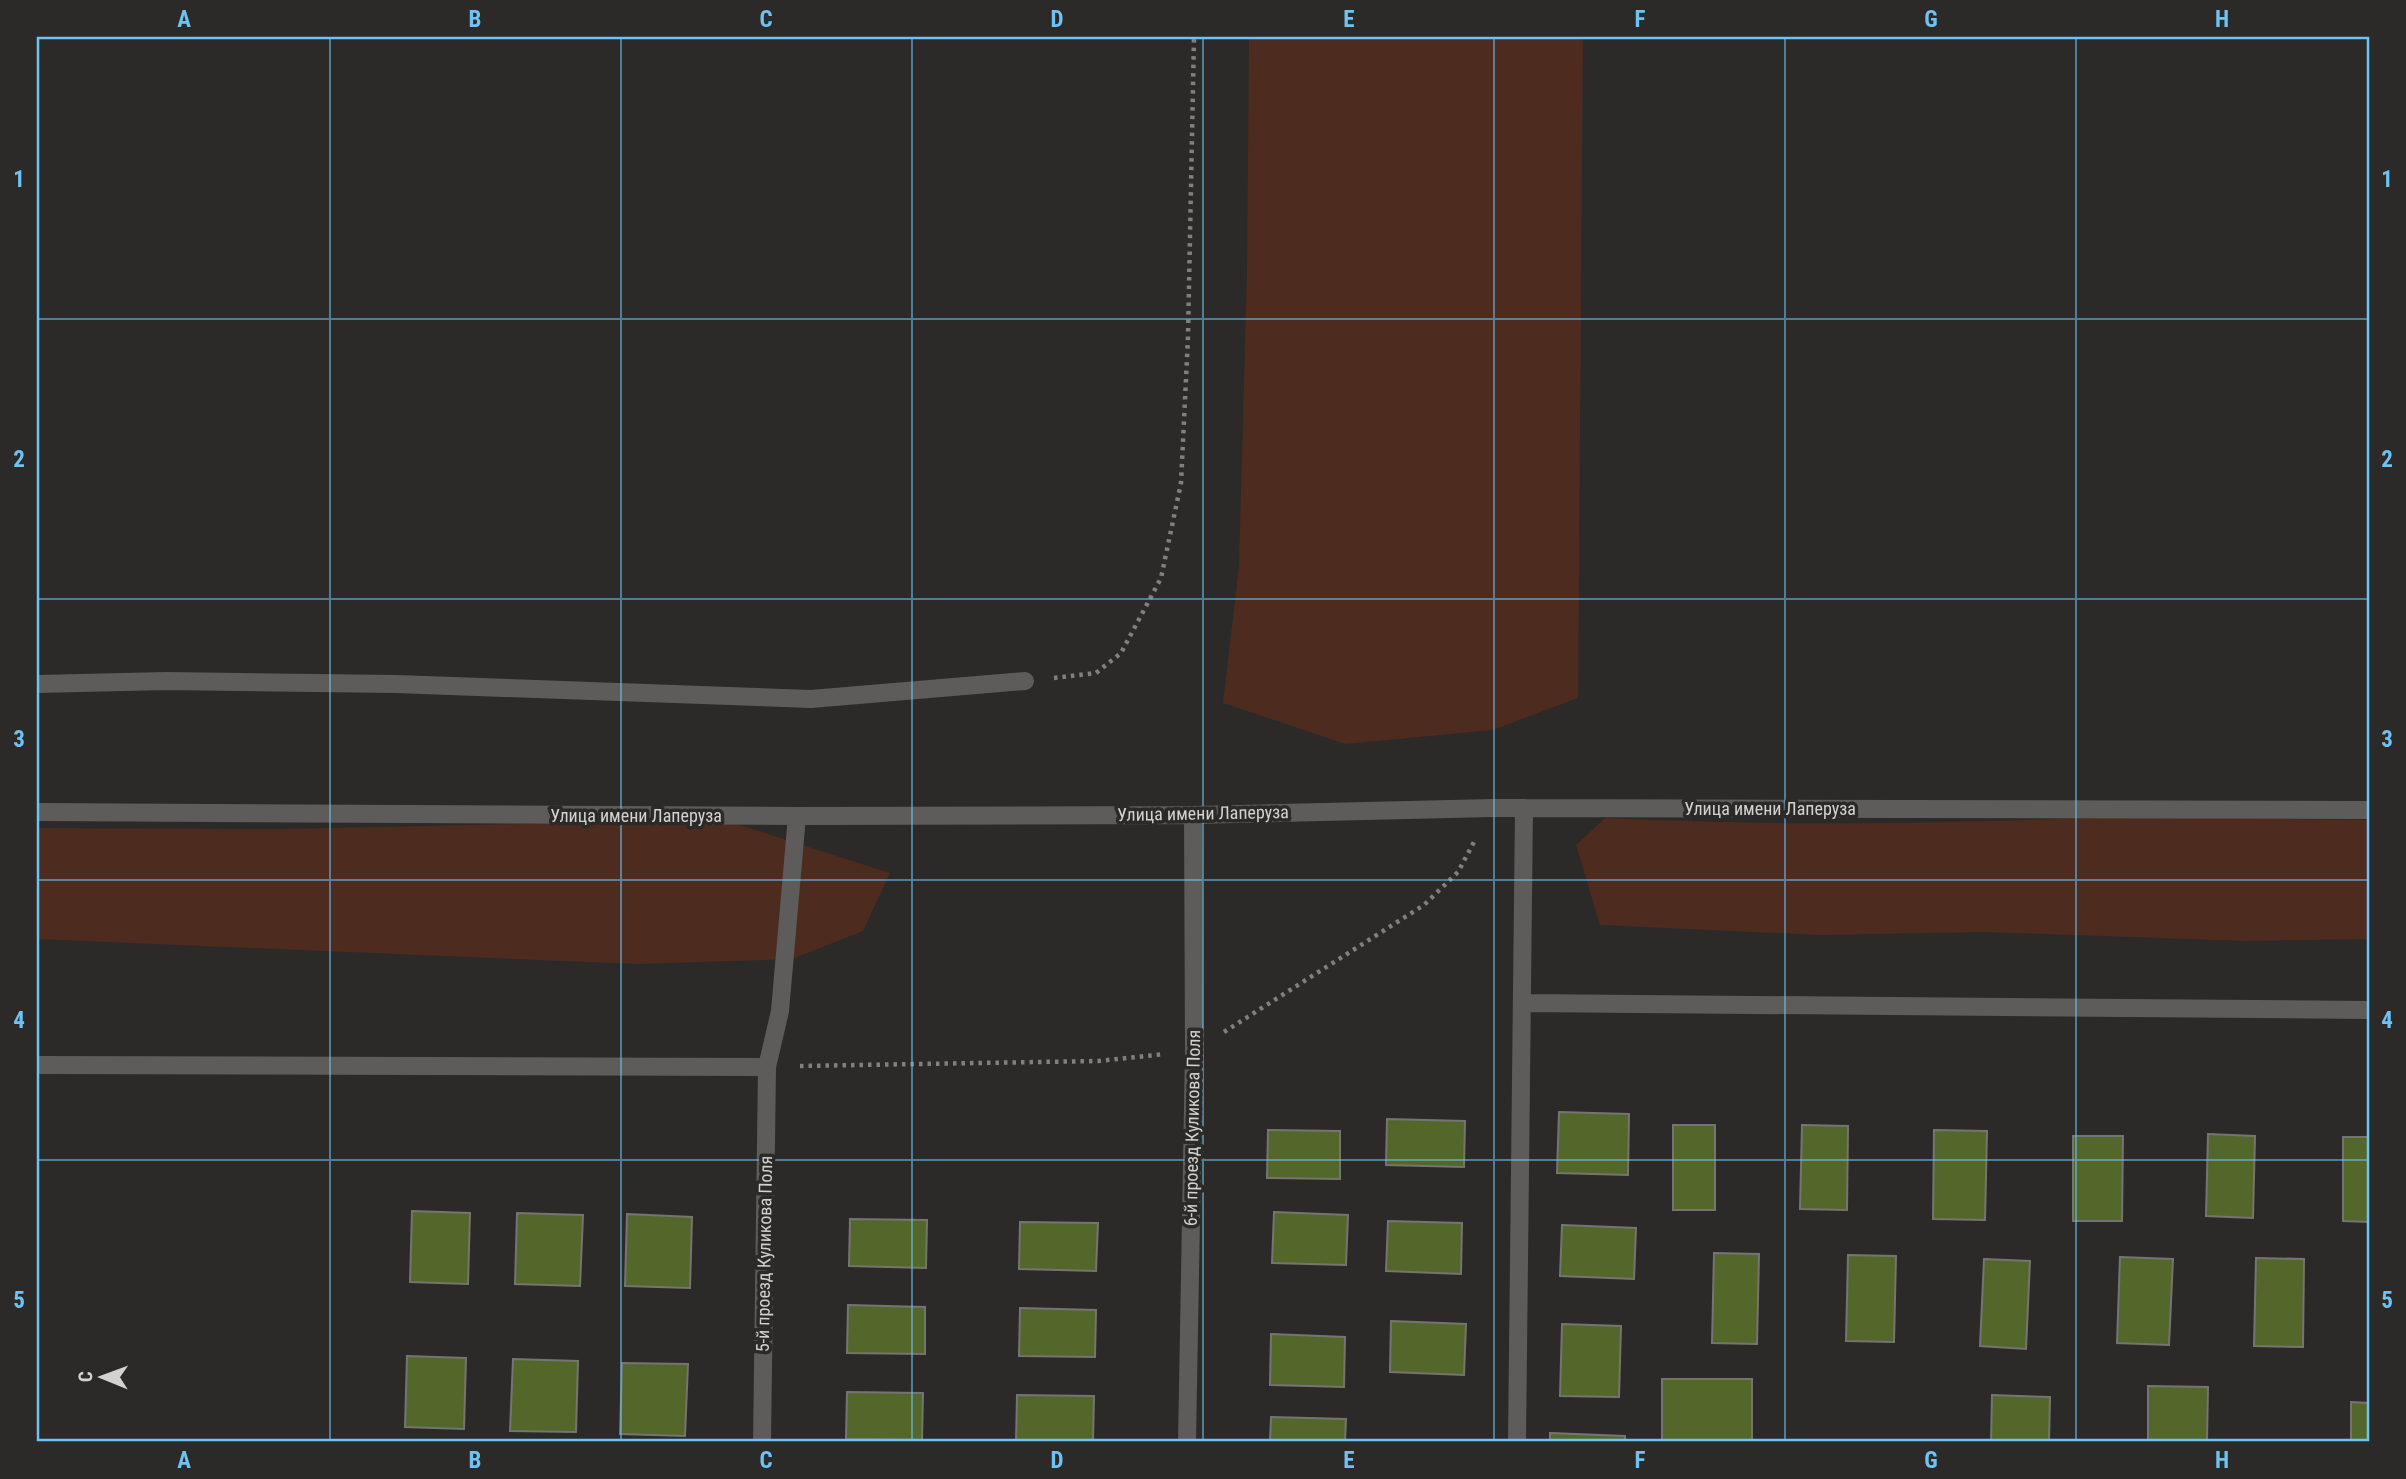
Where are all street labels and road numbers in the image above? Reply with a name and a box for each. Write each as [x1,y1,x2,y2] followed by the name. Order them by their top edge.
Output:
[1684,798,1856,819] street label: Улица имени Лаперуза
[1117,801,1289,825] street label: Улица имени Лаперуза
[550,805,722,826] street label: Улица имени Лаперуза
[1180,1030,1204,1226] street label: 6-й проезд Куликова Поля
[752,1156,776,1352] street label: 5-й проезд Куликова Поля

